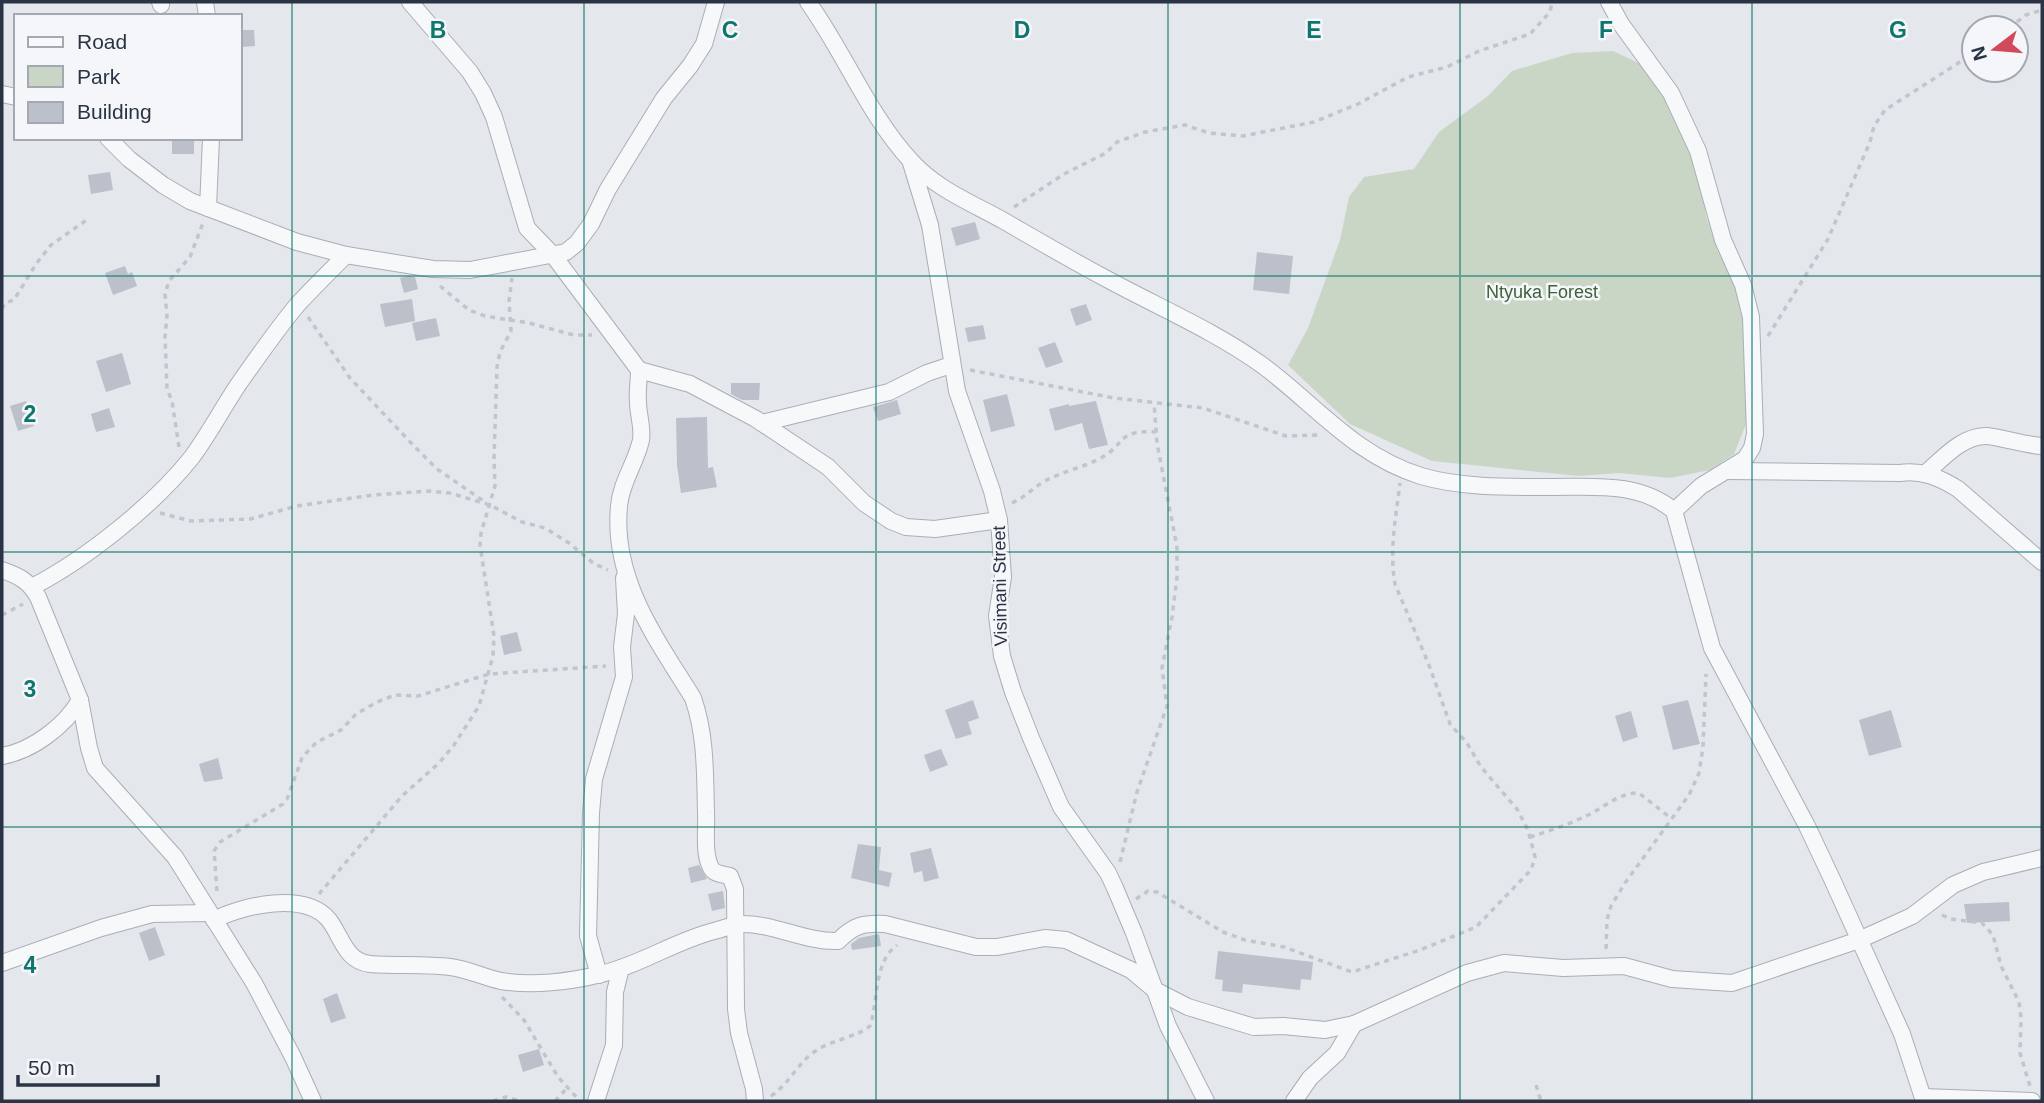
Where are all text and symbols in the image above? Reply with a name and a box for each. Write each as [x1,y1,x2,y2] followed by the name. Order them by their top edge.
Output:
[14,14,242,140] legend
[1960,14,2030,84] north arrow
[430,17,446,43] text: B
[722,17,738,43] text: C
[1014,17,1030,43] text: D
[1306,17,1322,43] text: E
[1599,17,1613,43] text: F
[1889,17,1907,43] text: G
[77,30,127,53] text: Road
[1967,44,1991,63] text: N
[77,65,121,88] text: Park
[77,100,152,123] text: Building
[1486,282,1598,302] park label: Ntyuka Forest
[24,401,36,427] text: 2
[989,525,1011,647] street label: Visimani Street
[24,676,36,702] text: 3
[24,952,37,978] text: 4
[18,1044,158,1088] scale bar
[28,1056,75,1079] text: 50 m

